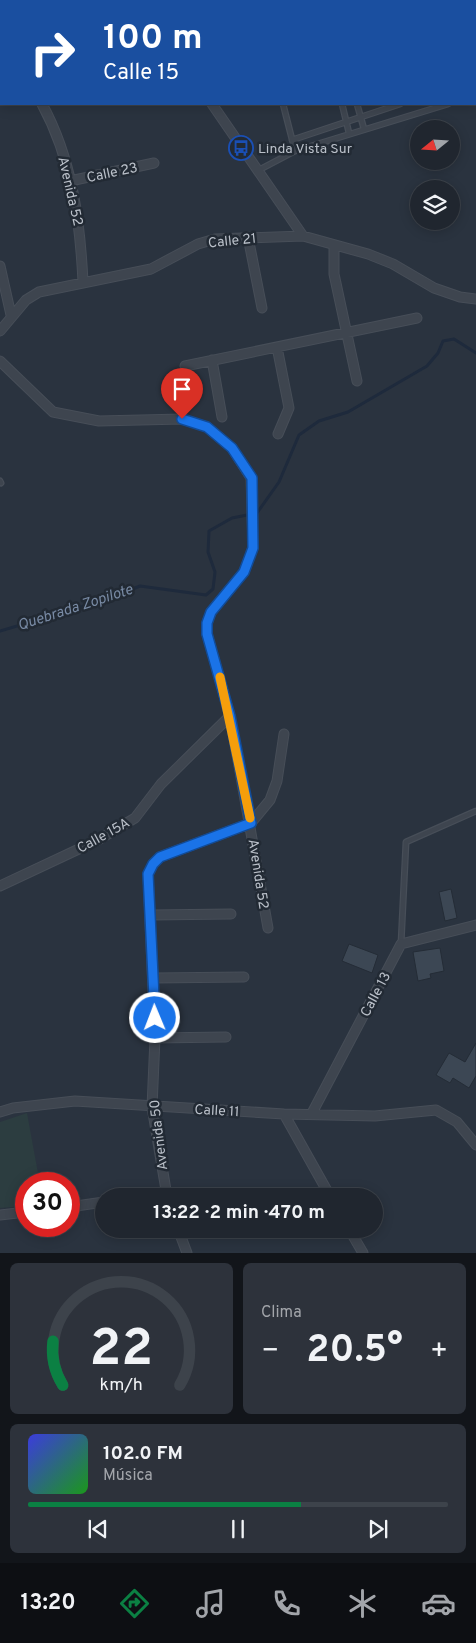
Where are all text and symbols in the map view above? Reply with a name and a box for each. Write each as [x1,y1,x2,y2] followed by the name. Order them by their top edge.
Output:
[103,17,203,61] text: 100 m
[20,20,85,85] icon: right
[103,60,179,87] text: Calle 15
[410,120,460,170] north arrow
[410,120,460,230] map controls
[228,135,254,161] bus stop icon: Linda Vista Sur
[258,141,353,158] place label: Linda Vista Sur
[53,155,86,228] street label: Avenida 52
[85,160,139,187] street label: Calle 23
[410,180,460,230] button: layers
[207,231,257,252] street label: Calle 21
[161,368,203,419] pin
[168,375,196,403] icon: arrive
[15,581,136,636] water label: Quebrada Zopilote
[74,815,133,858] street label: Calle 15A
[244,838,271,910] street label: Avenida 52
[357,969,395,1020] street label: Calle 13
[128,991,180,1043] position arrow
[147,1098,172,1171] street label: Avenida 50
[194,1102,240,1121] street label: Calle 11
[15,1172,80,1237] speed limit sign: 30
[153,1201,325,1225] text: 13:22 · 2 min · 470 m
[261,1303,302,1323] text: Clima
[90,1318,153,1384] text: 22
[306,1327,403,1376] text: 20.5°
[261,1334,279,1370] text: −
[430,1334,448,1370] text: +
[100,1374,143,1397] text: km/h
[103,1442,183,1466] text: 102.0 FM
[103,1466,153,1486] text: Música
[84,1515,112,1543] icon: previous
[224,1515,252,1543] icon: pause
[364,1515,392,1543] icon: next
[117,1586,152,1621] icon: directions
[193,1586,228,1621] icon: music
[269,1586,304,1621] icon: phone
[345,1586,380,1621] icon: climate
[421,1586,456,1621] icon: car
[20,1590,76,1617] text: 13:20

